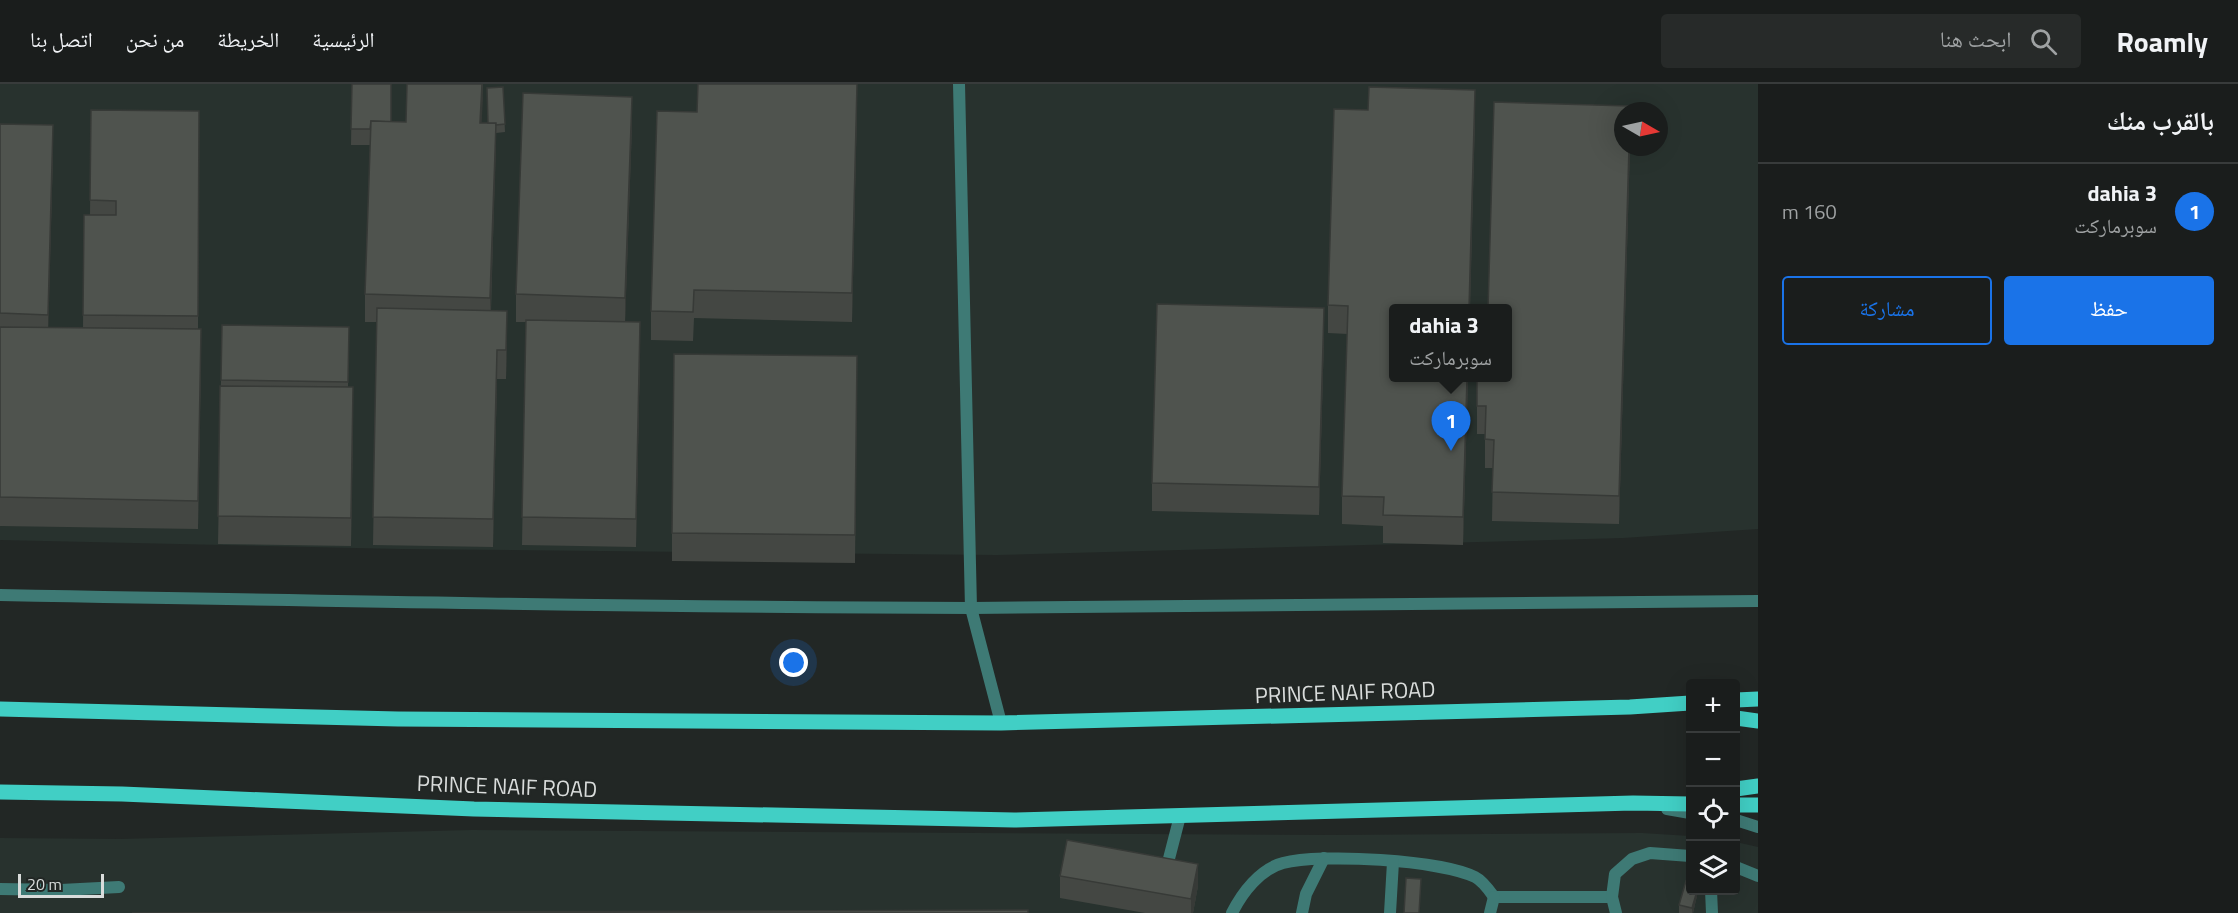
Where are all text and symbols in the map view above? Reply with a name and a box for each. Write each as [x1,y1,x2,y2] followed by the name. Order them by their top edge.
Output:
[1661,14,2081,68] search box
[2117,20,2208,63] text: Roamly
[1940,22,2012,56] text: ابحث هنا
[30,23,93,55] text: اتصل بنا
[126,23,184,55] text: من نحن
[217,23,279,55] text: الخريطة
[312,23,374,55] text: الرئيسية
[2027,25,2060,58] icon: search
[2107,101,2214,140] text: بالقرب منك
[1614,102,1668,156] north arrow
[2087,176,2157,210] text: dahia 3
[1782,196,1837,227] text: 160 m
[2189,196,2200,227] text: 1
[2074,210,2157,241] text: سوبرماركت
[1782,276,1992,345] button: مشاركة
[2004,276,2214,345] button: حفظ
[1389,304,1512,382] popup
[1409,308,1479,342] text: dahia 3
[1409,342,1492,373] text: سوبرماركت
[1432,402,1470,451] pin: 1
[779,648,808,677] your location
[1254,672,1436,712] street label: PRINCE NAIF ROAD
[1686,679,1740,895] map controls
[1686,679,1740,733] button: +
[1686,733,1740,787] button: −
[416,766,598,806] street label: PRINCE NAIF ROAD
[1686,787,1740,841] button: locate
[1686,841,1740,895] button: layers
[18,871,104,898] scale bar
[27,872,62,896] text: 20 m

